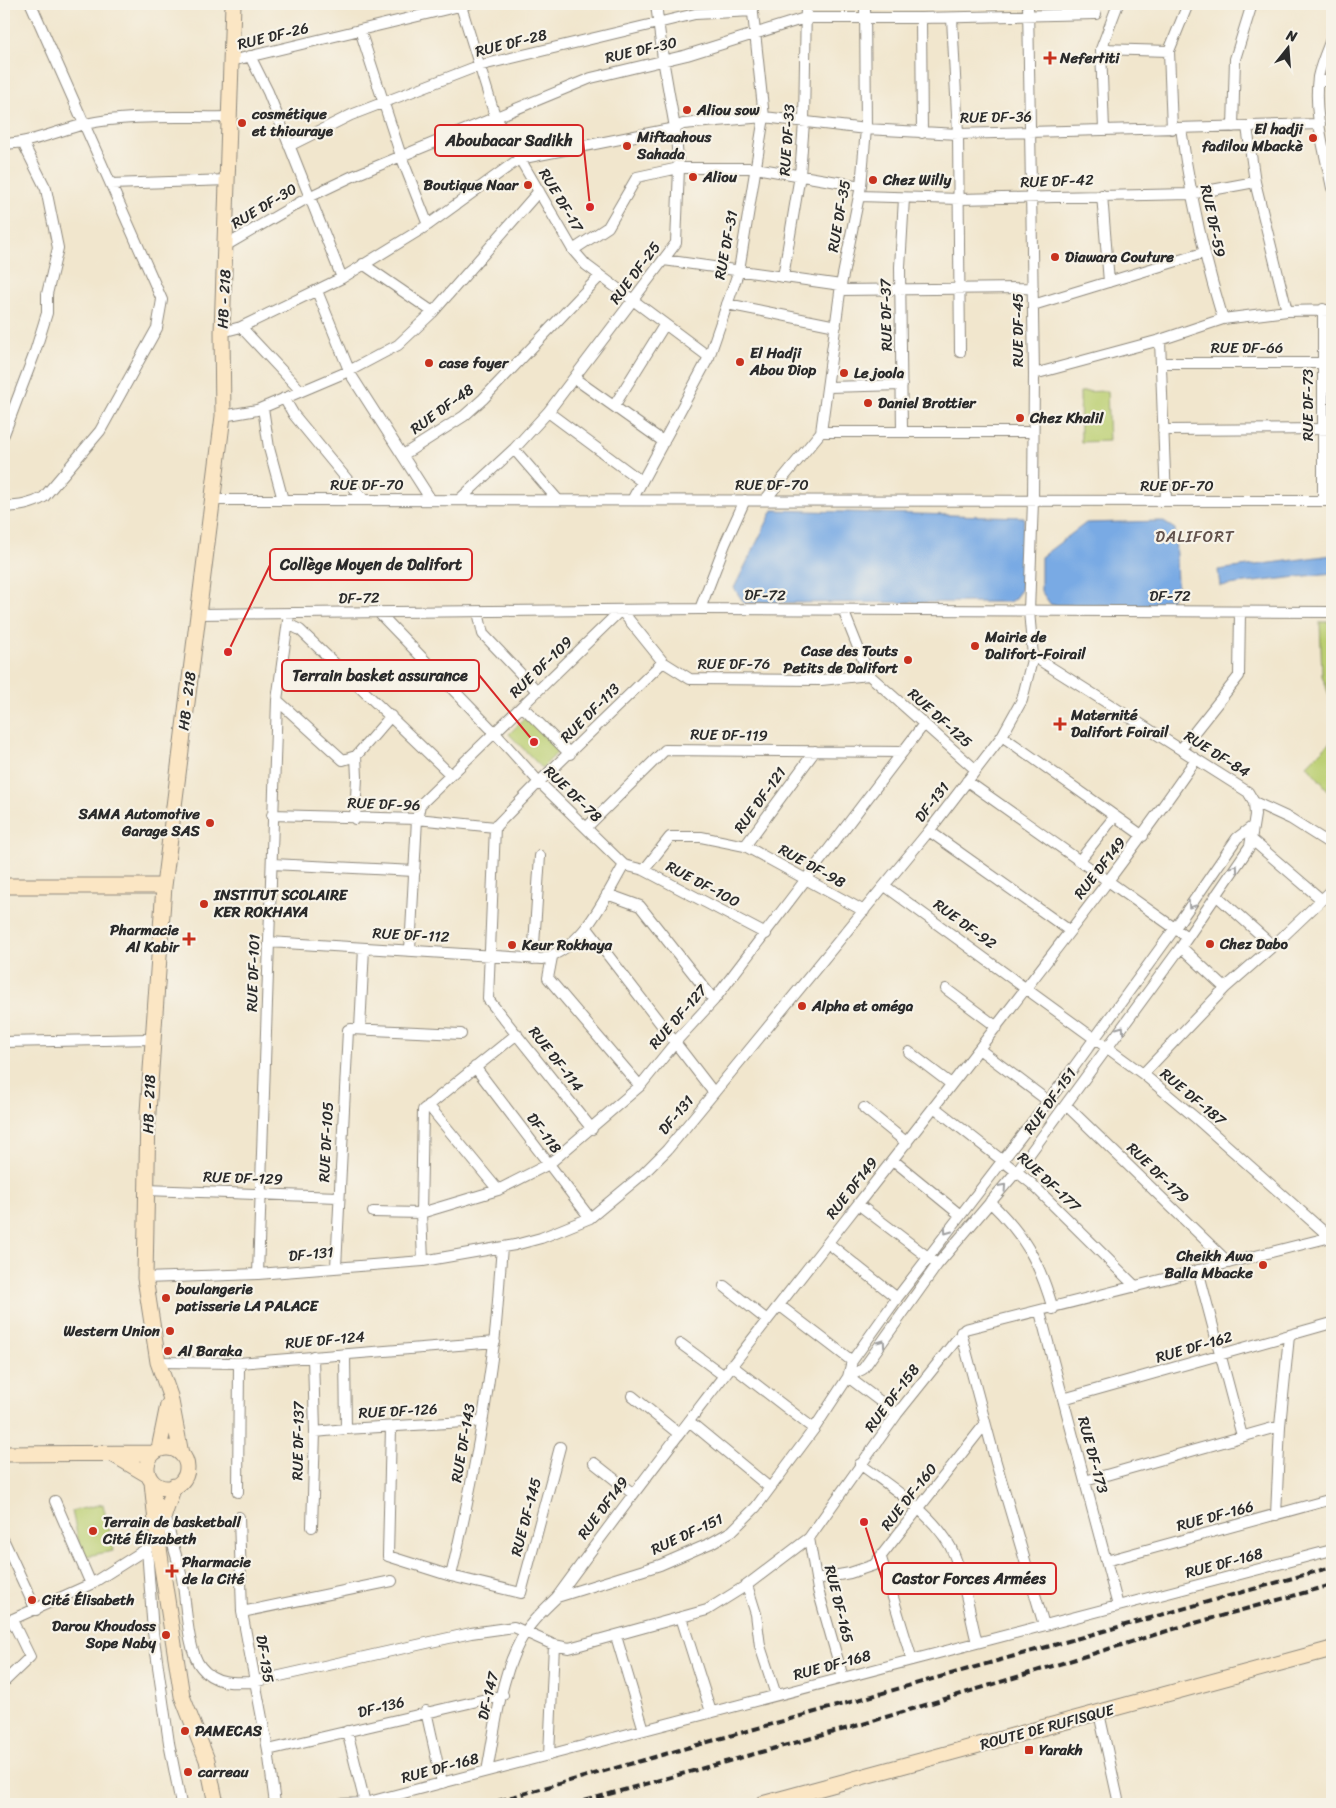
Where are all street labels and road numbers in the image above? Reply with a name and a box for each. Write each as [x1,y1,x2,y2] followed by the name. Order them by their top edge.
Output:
[235,15,311,57] street label: RUE DF-26
[472,22,550,64] street label: RUE DF-28
[602,29,680,71] street label: RUE DF-30
[772,103,802,177] street label: RUE DF-33
[960,103,1032,131] street label: RUE DF-36
[532,163,591,238] street label: RUE DF-17
[1020,167,1094,195] street label: RUE DF-42
[226,176,302,236] street label: RUE DF-30
[820,178,858,254] street label: RUE DF-35
[1193,182,1233,260] street label: RUE DF-59
[707,208,745,282] street label: RUE DF-31
[603,236,667,310] street label: RUE DF-25
[209,269,239,329] street label: HB - 218
[872,277,900,351] street label: RUE DF-37
[1005,293,1031,367] street label: RUE DF-45
[1211,335,1283,361] street label: RUE DF-66
[1295,369,1321,441] street label: RUE DF-73
[405,377,479,441] street label: RUE DF-48
[330,472,404,498] street label: RUE DF-70
[735,472,809,498] street label: RUE DF-70
[1140,473,1214,499] street label: RUE DF-70
[744,582,786,608] street label: DF-72
[1149,583,1191,609] street label: DF-72
[338,585,380,611] street label: DF-72
[503,630,579,704] street label: RUE DF-109
[698,651,770,677] street label: RUE DF-76
[170,670,204,732] street label: HB - 218
[554,677,626,749] street label: RUE DF-113
[902,682,978,754] street label: RUE DF-125
[690,721,768,749] street label: RUE DF-119
[1179,723,1255,785] street label: RUE DF-84
[538,759,608,829] street label: RUE DF-78
[727,761,793,839] street label: RUE DF-121
[908,776,956,828] street label: DF-131
[347,790,421,818] street label: RUE DF-96
[1067,831,1133,905] street label: RUE DF149
[774,837,850,895] street label: RUE DF-98
[661,854,745,914] street label: RUE DF-100
[928,892,1003,956] street label: RUE DF-92
[372,920,450,950] street label: RUE DF-112
[239,934,267,1012] street label: RUE DF-101
[642,978,715,1055] street label: RUE DF-127
[522,1020,590,1098] street label: RUE DF-114
[1017,1062,1083,1140] street label: RUE DF-151
[1154,1062,1233,1133] street label: RUE DF-187
[135,1074,163,1134] street label: HB - 218
[652,1089,700,1141] street label: DF-131
[311,1101,341,1183] street label: RUE DF-105
[520,1107,568,1159] street label: DF-118
[1120,1136,1196,1210] street label: RUE DF-179
[1011,1146,1088,1219] street label: RUE DF-177
[819,1151,885,1225] street label: RUE DF149
[203,1164,283,1192] street label: RUE DF-129
[287,1239,335,1269] street label: DF-131
[284,1324,366,1356] street label: RUE DF-124
[1152,1324,1236,1370] street label: RUE DF-162
[858,1358,926,1438] street label: RUE DF-158
[358,1396,438,1426] street label: RUE DF-126
[284,1400,312,1481] street label: RUE DF-137
[443,1402,483,1484] street label: RUE DF-143
[1070,1414,1116,1496] street label: RUE DF-173
[874,1458,944,1536] street label: RUE DF-160
[571,1471,635,1545] street label: RUE DF149
[503,1475,549,1559] street label: RUE DF-145
[1174,1493,1256,1539] street label: RUE DF-166
[646,1506,728,1562] street label: RUE DF-151
[1182,1540,1266,1586] street label: RUE DF-168
[817,1562,861,1646] street label: RUE DF-165
[248,1633,282,1685] street label: DF-135
[790,1642,874,1688] street label: RUE DF-168
[470,1668,506,1723] street label: DF-147
[355,1689,407,1725] street label: DF-136
[977,1696,1118,1757] street label: ROUTE DE RUFISQUE
[398,1745,482,1791] street label: RUE DF-168

